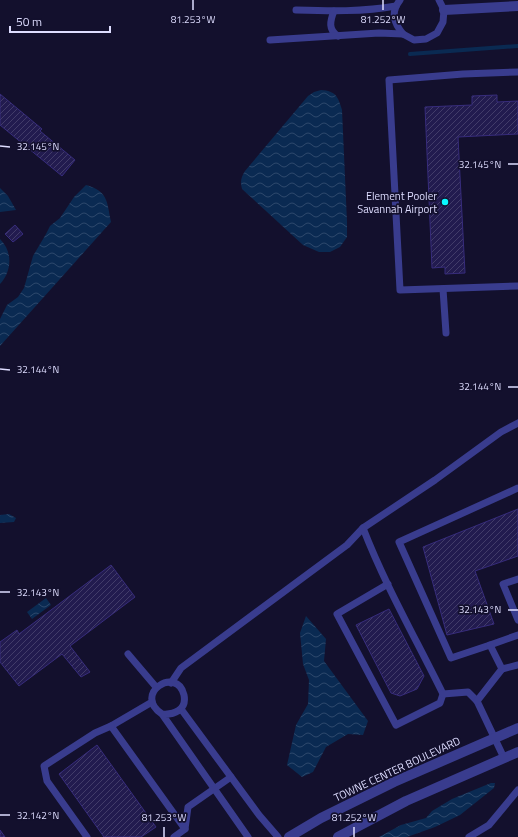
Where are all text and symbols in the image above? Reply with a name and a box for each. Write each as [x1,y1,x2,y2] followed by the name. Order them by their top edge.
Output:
[10,8,110,34] scale bar
[16,12,42,31] text: 50 m
[171,12,215,27] text: 81.253°W
[361,12,405,27] text: 81.252°W
[17,139,59,154] text: 32.145°N
[459,157,501,172] text: 32.145°N
[357,188,437,217] place label: Element Pooler Savannah Airport
[440,197,450,207] marker: Element Pooler Savannah Airport
[17,362,59,377] text: 32.144°N
[459,379,501,394] text: 32.144°N
[17,585,59,600] text: 32.143°N
[459,602,501,617] text: 32.143°N
[331,733,463,805] street label: TOWNE CENTER BOULEVARD
[17,808,59,823] text: 32.142°N
[142,810,186,825] text: 81.253°W
[332,810,376,825] text: 81.252°W

